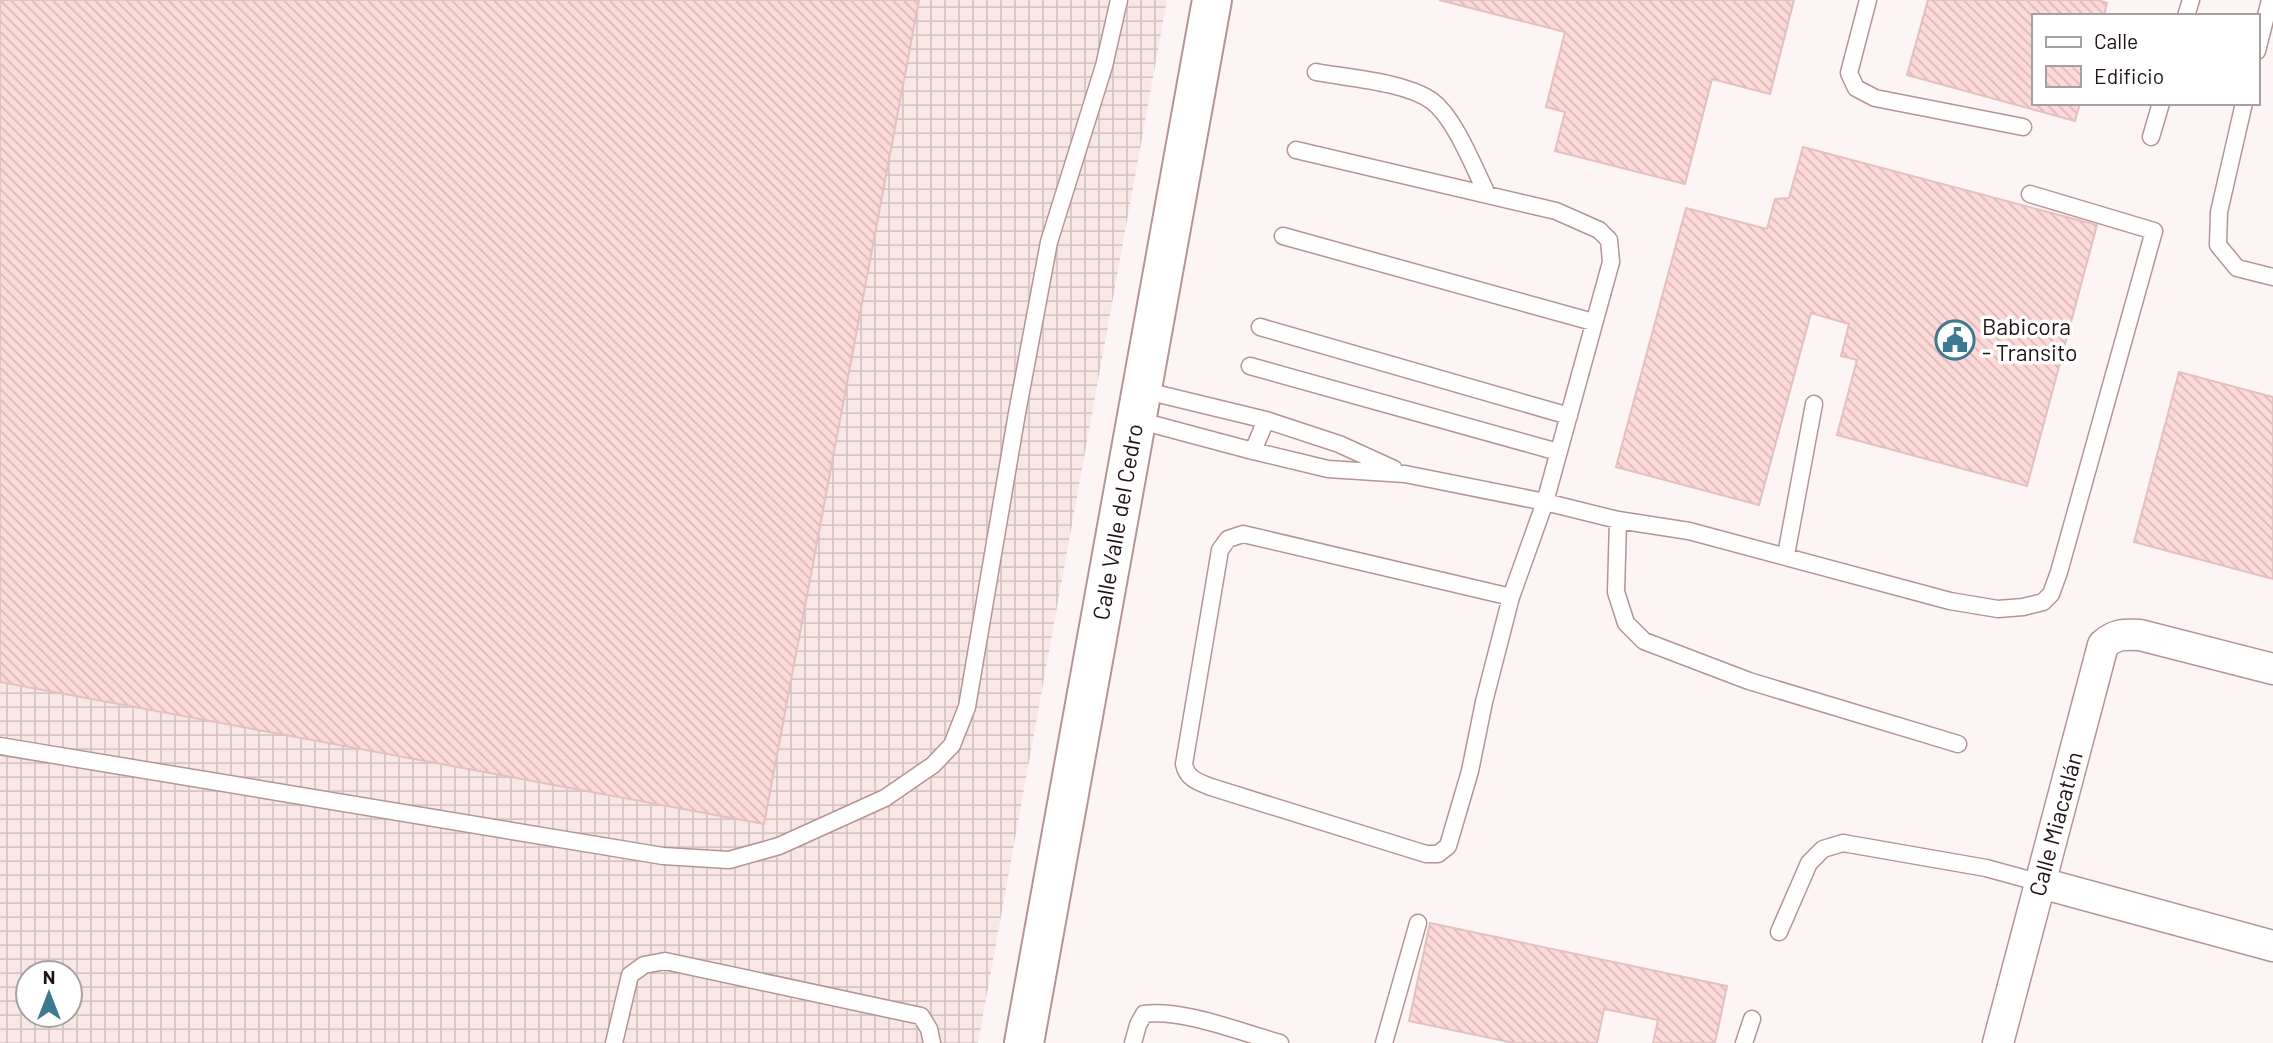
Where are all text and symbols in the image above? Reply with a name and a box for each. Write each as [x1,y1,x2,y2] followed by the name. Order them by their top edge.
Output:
[2032,14,2259,105] legend
[2094,28,2138,53] text: Calle
[2094,63,2164,88] text: Edificio
[1982,312,2078,366] place label: Babicora - Transito
[1934,319,1976,361] public building icon: Babicora - Transito
[1086,421,1148,622] street label: Calle Valle del Cedro
[2022,748,2088,899] street label: Calle Miacatlán
[14,959,84,1029] north arrow
[43,965,55,988] text: N

